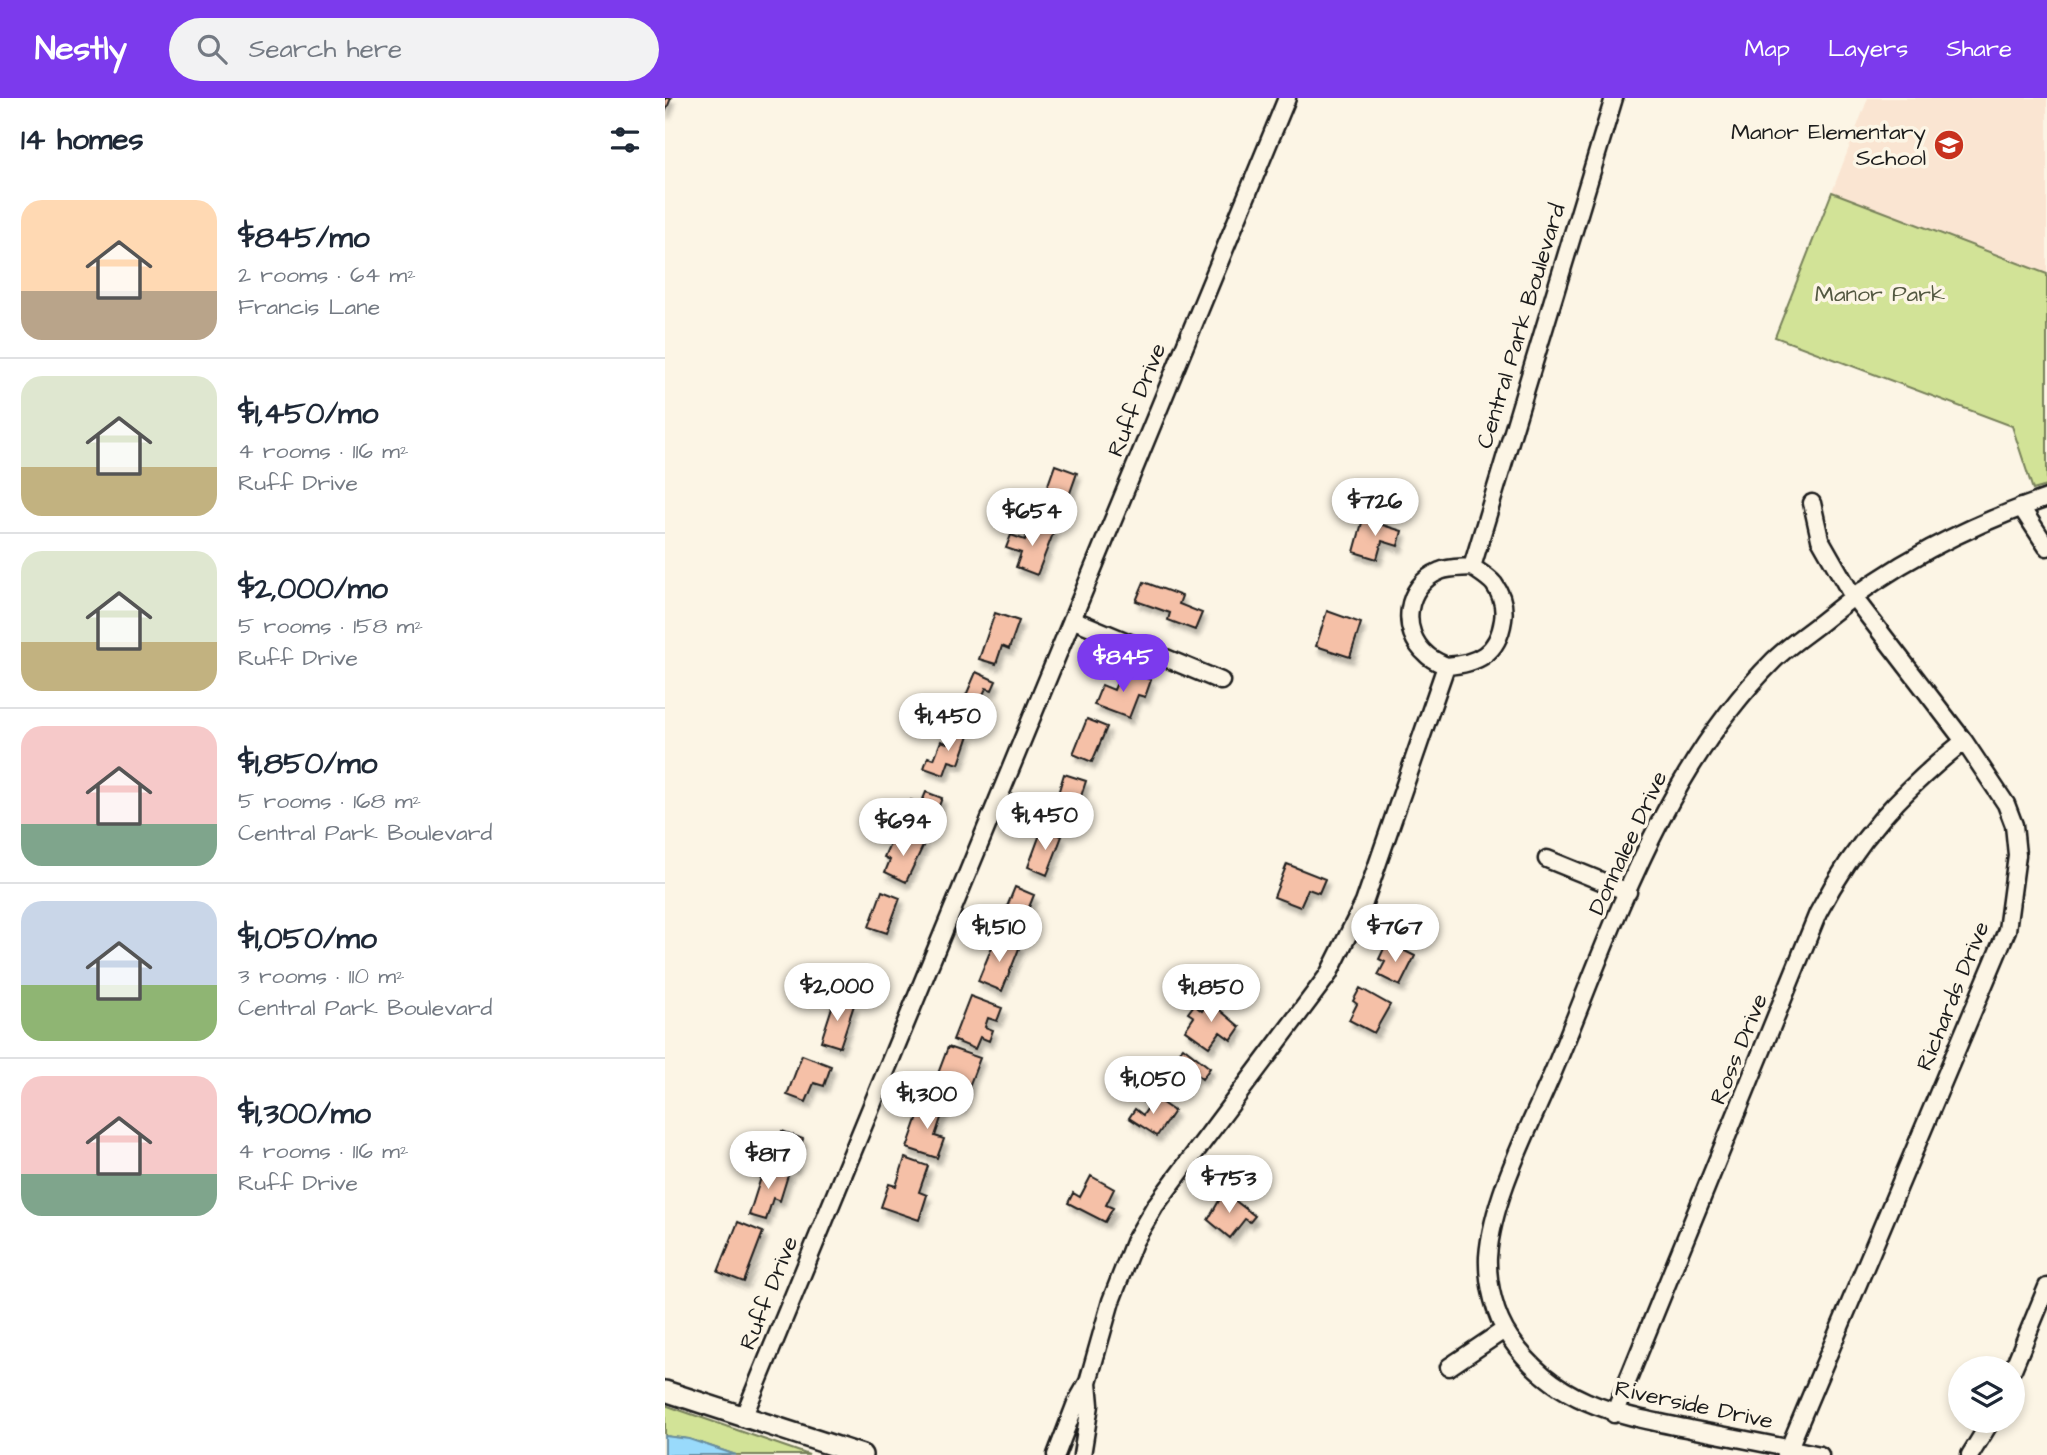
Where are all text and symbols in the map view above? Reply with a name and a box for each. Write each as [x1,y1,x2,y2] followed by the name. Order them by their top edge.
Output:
[169,18,659,81] search box
[35,26,127,72] text: Nestly
[193,30,231,68] icon: search
[249,31,402,67] text: Search here
[1745,32,1790,66] text: Map
[1828,32,1908,66] text: Layers
[1946,32,2012,66] text: Share
[1731,116,1926,174] place label: Manor Elementary School
[21,119,144,161] text: 14 homes
[606,121,644,159] icon: filters
[1932,128,1966,162] school or university icon: Manor Elementary School
[1469,200,1574,452] street label: Central Park Boulevard
[238,217,370,259] text: $845/mo
[77,228,161,312] icon: home
[238,259,416,291] text: 2 rooms · 64 m²
[1815,278,1945,310] park label: Manor Park
[238,291,380,323] text: Francis Lane
[1100,338,1174,462] street label: Ruff Drive
[238,393,378,435] text: $1,450/mo
[77,404,161,488] icon: home
[238,435,409,467] text: 4 rooms · 116 m²
[238,467,358,499] text: Ruff Drive
[1334,478,1416,538] pin: $726
[1348,485,1402,517] text: $726
[991,489,1073,548] pin: $654
[1002,495,1062,527] text: $654
[238,568,388,610] text: $2,000/mo
[77,579,161,663] icon: home
[238,610,423,642] text: 5 rooms · 158 m²
[1082,634,1164,694] pin: $845
[1093,641,1153,673] text: $845
[238,642,358,674] text: Ruff Drive
[891,694,1005,753] pin: $1,450
[915,700,981,732] text: $1,450
[238,743,377,785] text: $1,850/mo
[77,754,161,838] icon: home
[1581,766,1675,920] street label: Donnalee Drive
[238,785,421,817] text: 5 rooms · 168 m²
[988,792,1102,852] pin: $1,450
[862,798,944,858] pin: $694
[1012,799,1078,831] text: $1,450
[875,805,931,837] text: $694
[238,817,492,849] text: Central Park Boulevard
[942,904,1056,964] pin: $1,510
[1354,904,1436,964] pin: $767
[972,911,1026,943] text: $1,510
[1367,911,1423,943] text: $767
[1909,917,1997,1075] street label: Richards Drive
[238,918,377,960] text: $1,050/mo
[77,929,161,1013] icon: home
[238,960,405,992] text: 3 rooms · 110 m²
[780,964,894,1023] pin: $2,000
[1154,964,1268,1024] pin: $1,850
[800,970,874,1002] text: $2,000
[1178,971,1244,1003] text: $1,850
[1702,989,1776,1109] street label: Ross Drive
[238,992,492,1024] text: Central Park Boulevard
[1096,1056,1210,1116] pin: $1,050
[1120,1063,1186,1095] text: $1,050
[870,1072,984,1131] pin: $1,300
[897,1078,957,1110] text: $1,300
[238,1093,371,1135] text: $1,300/mo
[77,1104,161,1188] icon: home
[727,1132,809,1191] pin: $817
[238,1135,409,1167] text: 4 rooms · 116 m²
[746,1138,790,1170] text: $817
[1188,1156,1270,1215] pin: $753
[1202,1162,1256,1194] text: $753
[238,1167,358,1199] text: Ruff Drive
[732,1231,806,1355] street label: Ruff Drive
[1948,1356,2025,1433] map controls
[1948,1356,2025,1433] button: layers
[1612,1373,1776,1437] street label: Riverside Drive

